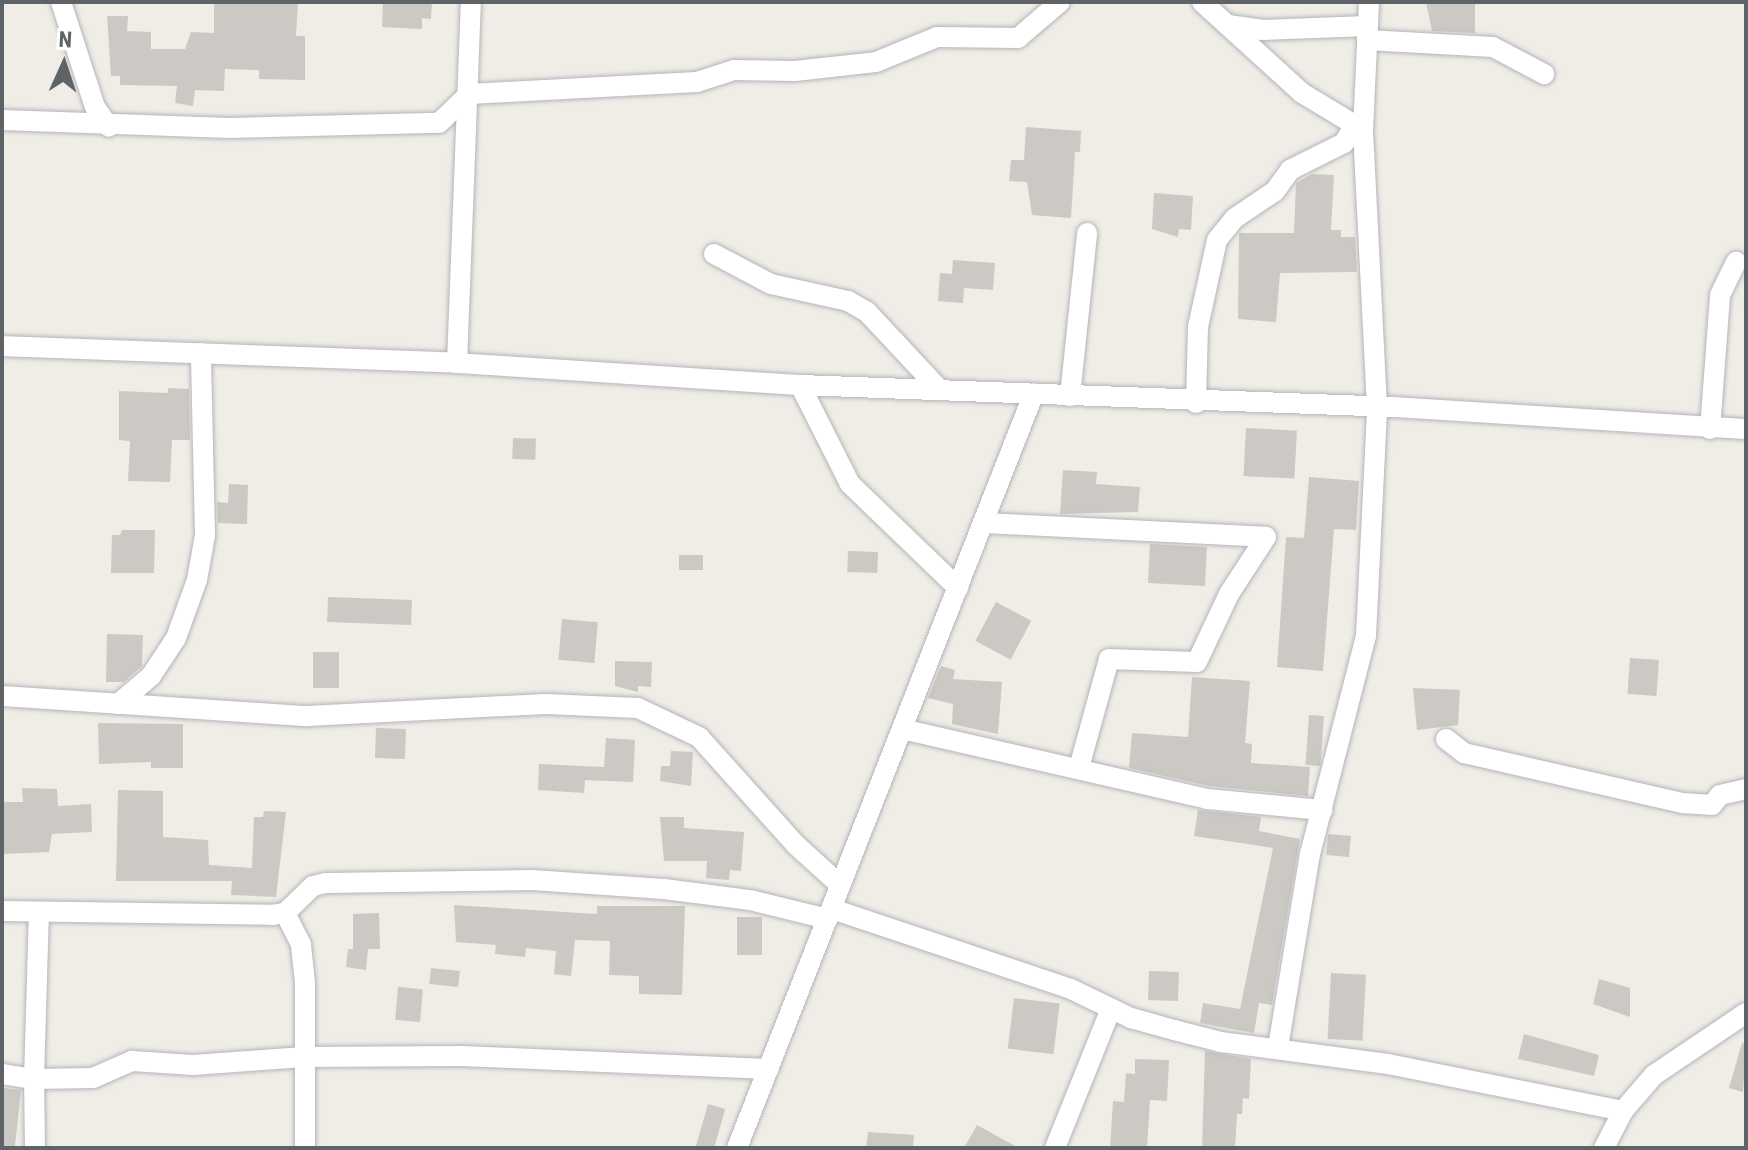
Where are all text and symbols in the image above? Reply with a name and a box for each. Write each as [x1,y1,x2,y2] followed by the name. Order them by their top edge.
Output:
[24,24,104,104] north arrow
[58,27,73,52] text: N

